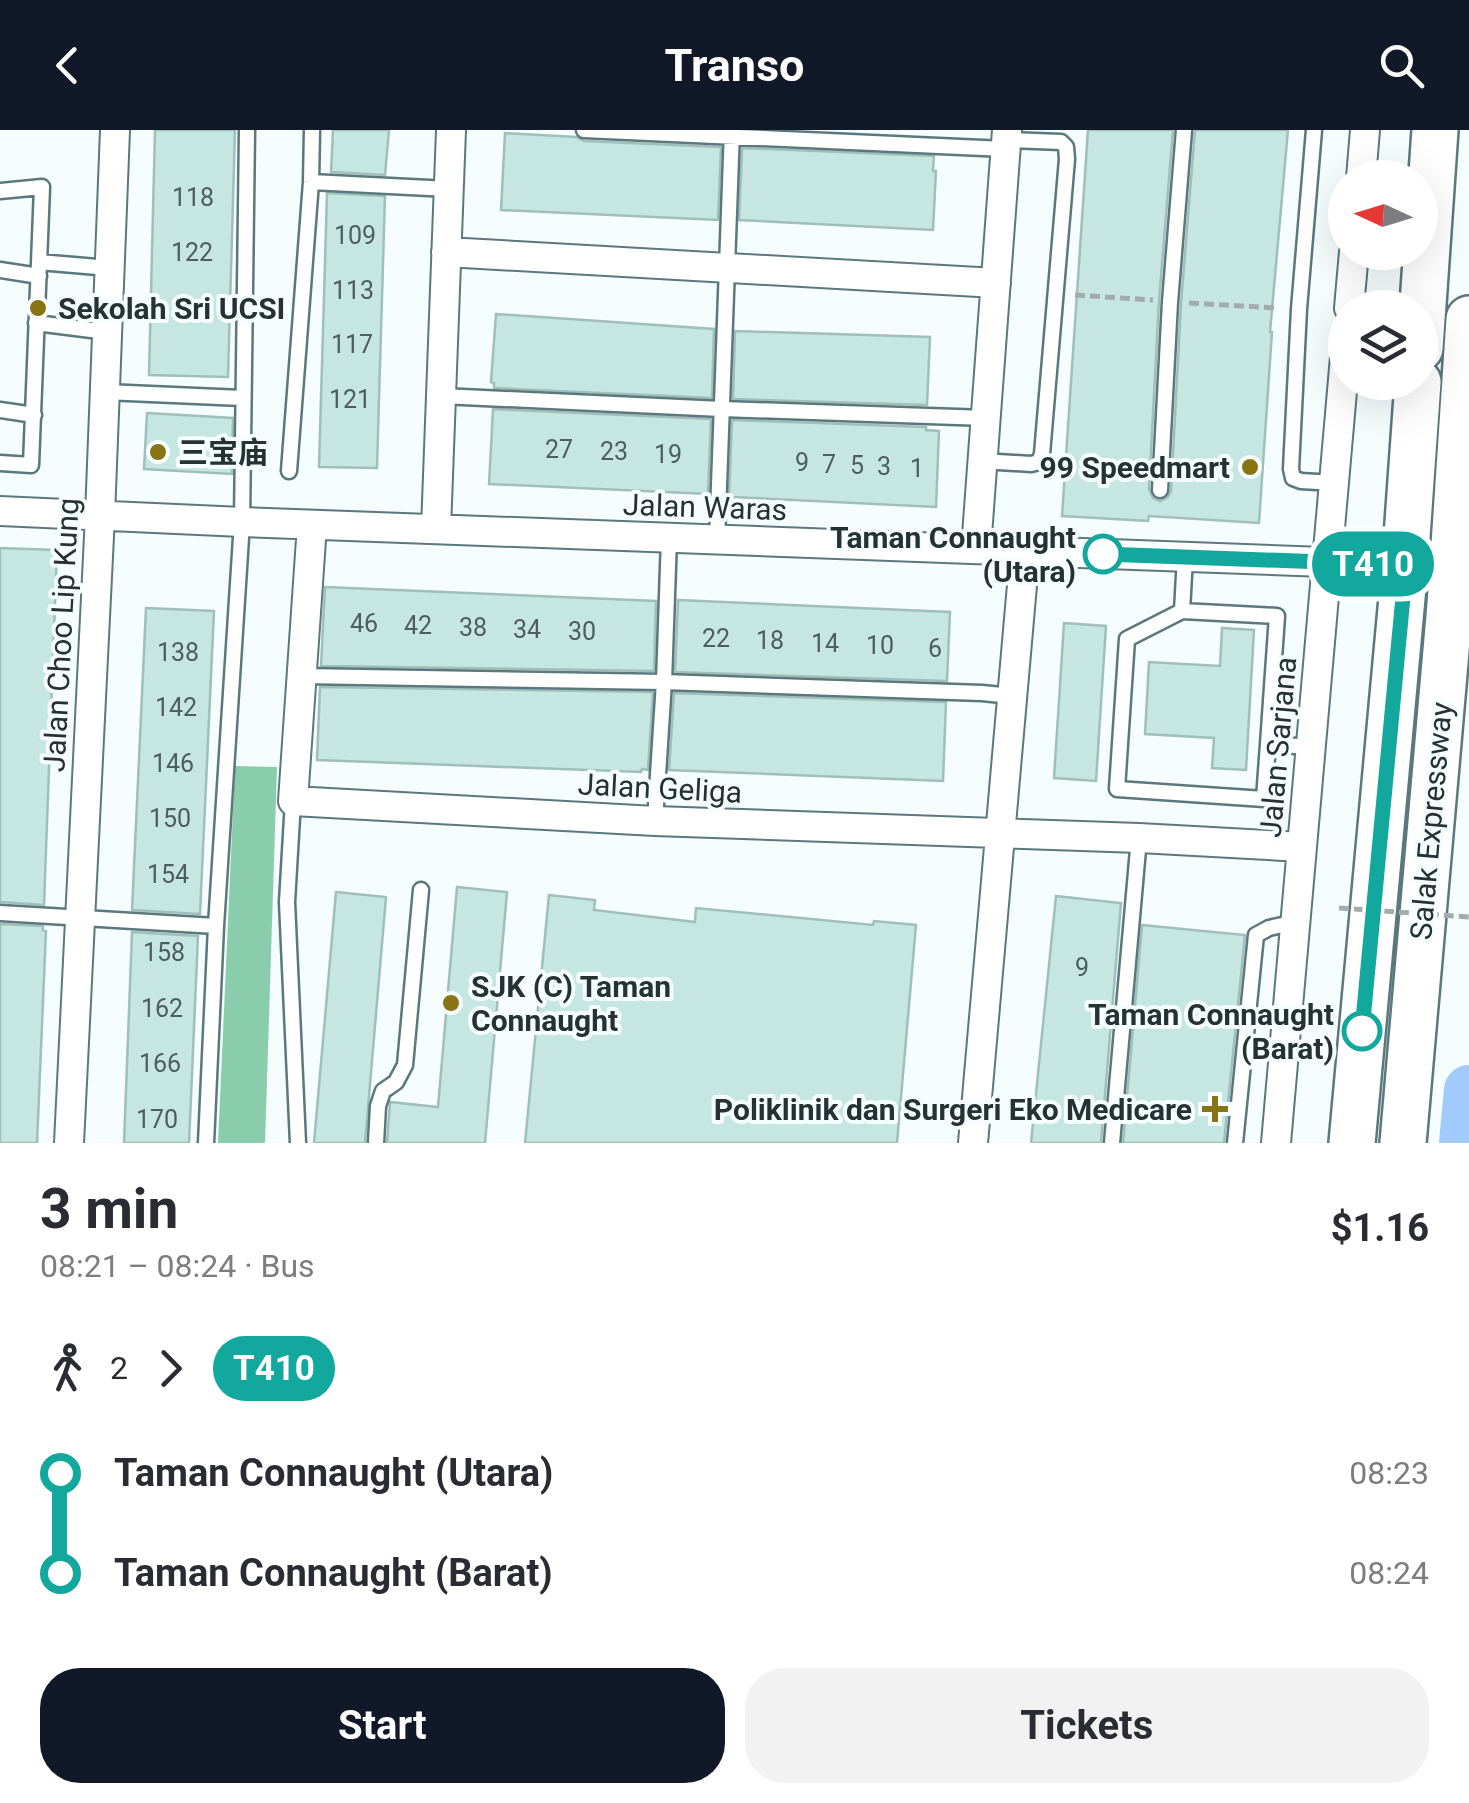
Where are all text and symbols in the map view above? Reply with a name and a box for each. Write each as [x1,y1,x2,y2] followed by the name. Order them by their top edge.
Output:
[40,38,95,93] icon: back
[1374,38,1429,93] icon: search
[665,39,804,92] text: Transo
[1328,160,1438,270] north arrow
[1328,160,1438,400] map controls
[172,183,214,212] house number: 118
[334,221,376,250] house number: 109
[171,238,213,267] house number: 122
[332,276,374,305] house number: 113
[1328,290,1438,400] button: layers
[58,291,285,326] place label: Sekolah Sri UCSI
[27,297,49,319] marker: Sekolah Sri UCSI
[331,330,373,359] house number: 117
[329,385,371,414] house number: 121
[178,435,268,470] place label: 三宝庙
[545,435,573,464] house number: 27
[600,437,628,466] house number: 23
[654,440,682,469] house number: 19
[147,441,169,463] marker: 三宝庙
[795,448,809,477] house number: 9
[822,450,836,479] house number: 7
[1040,450,1230,485] place label: 99 Speedmart
[850,451,864,480] house number: 5
[877,452,891,481] house number: 3
[910,454,924,483] house number: 1
[1239,456,1261,478] marker: 99 Speedmart
[622,487,788,527] street label: Jalan Waras
[36,497,86,773] street label: Jalan Choo Lip Kung
[830,520,1076,589] place label: Taman Connaught (Utara)
[1303,532,1443,596] line badge: T410
[1084,535,1122,573] marker: Taman Connaught (Utara)
[1332,544,1414,585] text: T410
[350,609,378,638] house number: 46
[404,611,432,640] house number: 42
[459,613,487,642] house number: 38
[513,615,541,644] house number: 34
[568,617,596,646] house number: 30
[702,624,730,653] house number: 22
[756,626,784,655] house number: 18
[811,629,839,658] house number: 14
[866,631,894,660] house number: 10
[928,634,942,663] house number: 6
[157,638,199,667] house number: 138
[1253,655,1303,839] street label: Jalan Sarjana
[155,693,197,722] house number: 142
[1403,701,1459,941] street label: Salak Expressway
[152,749,194,778] house number: 146
[577,766,743,810] street label: Jalan Geliga
[149,804,191,833] house number: 150
[147,860,189,889] house number: 154
[143,938,185,967] house number: 158
[1075,953,1089,982] house number: 9
[471,969,671,1038] place label: SJK (C) Taman Connaught
[440,992,462,1014] marker: SJK (C) Taman Connaught
[141,994,183,1023] house number: 162
[1088,997,1334,1066] place label: Taman Connaught (Barat)
[1343,1012,1381,1050] marker: Taman Connaught (Barat)
[139,1049,181,1078] house number: 166
[714,1092,1192,1127] place label: Poliklinik dan Surgeri Eko Medicare
[1202,1096,1228,1122] marker: Poliklinik dan Surgeri Eko Medicare
[136,1105,178,1134] house number: 170
[40,1177,178,1241] text: 3 min
[1331,1206,1429,1250] text: $1.16
[40,1247,315,1285] text: 08:21 – 08:24 · Bus
[40,1341,95,1396] icon: walk
[143,1341,198,1396] icon: forward
[233,1348,315,1389] text: T410
[110,1349,128,1387] text: 2
[114,1451,553,1495] text: Taman Connaught (Utara)
[1349,1454,1429,1492] text: 08:23
[114,1551,553,1595] text: Taman Connaught (Barat)
[1349,1554,1429,1592] text: 08:24
[40,1668,725,1783] button: Start
[745,1668,1429,1783] button: Tickets

